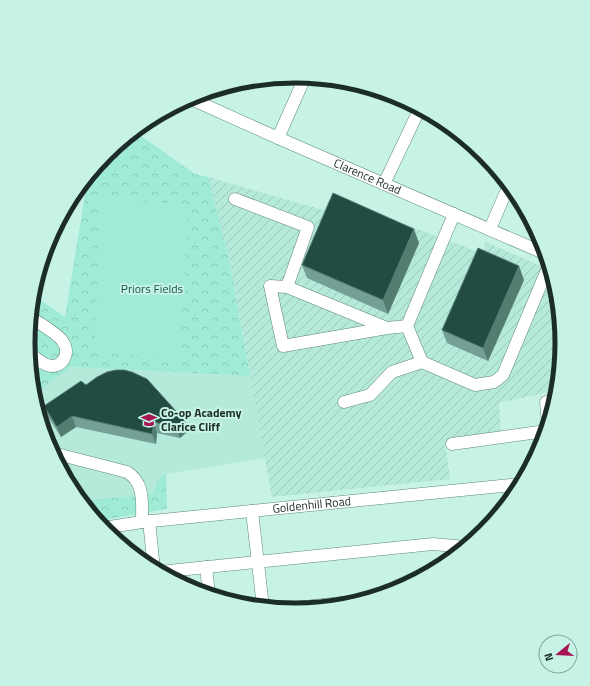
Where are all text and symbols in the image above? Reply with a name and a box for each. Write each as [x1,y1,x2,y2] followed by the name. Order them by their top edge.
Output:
[331,153,404,199] street label: Clarence Road
[121,279,184,298] park label: Priors Fields
[161,403,242,436] place label: Co-op Academy Clarice Cliff
[140,411,158,429] school or university icon: Co-op Academy Clarice Cliff
[272,491,352,518] street label: Goldenhill Road
[538,634,578,674] north arrow
[540,651,557,663] text: N

